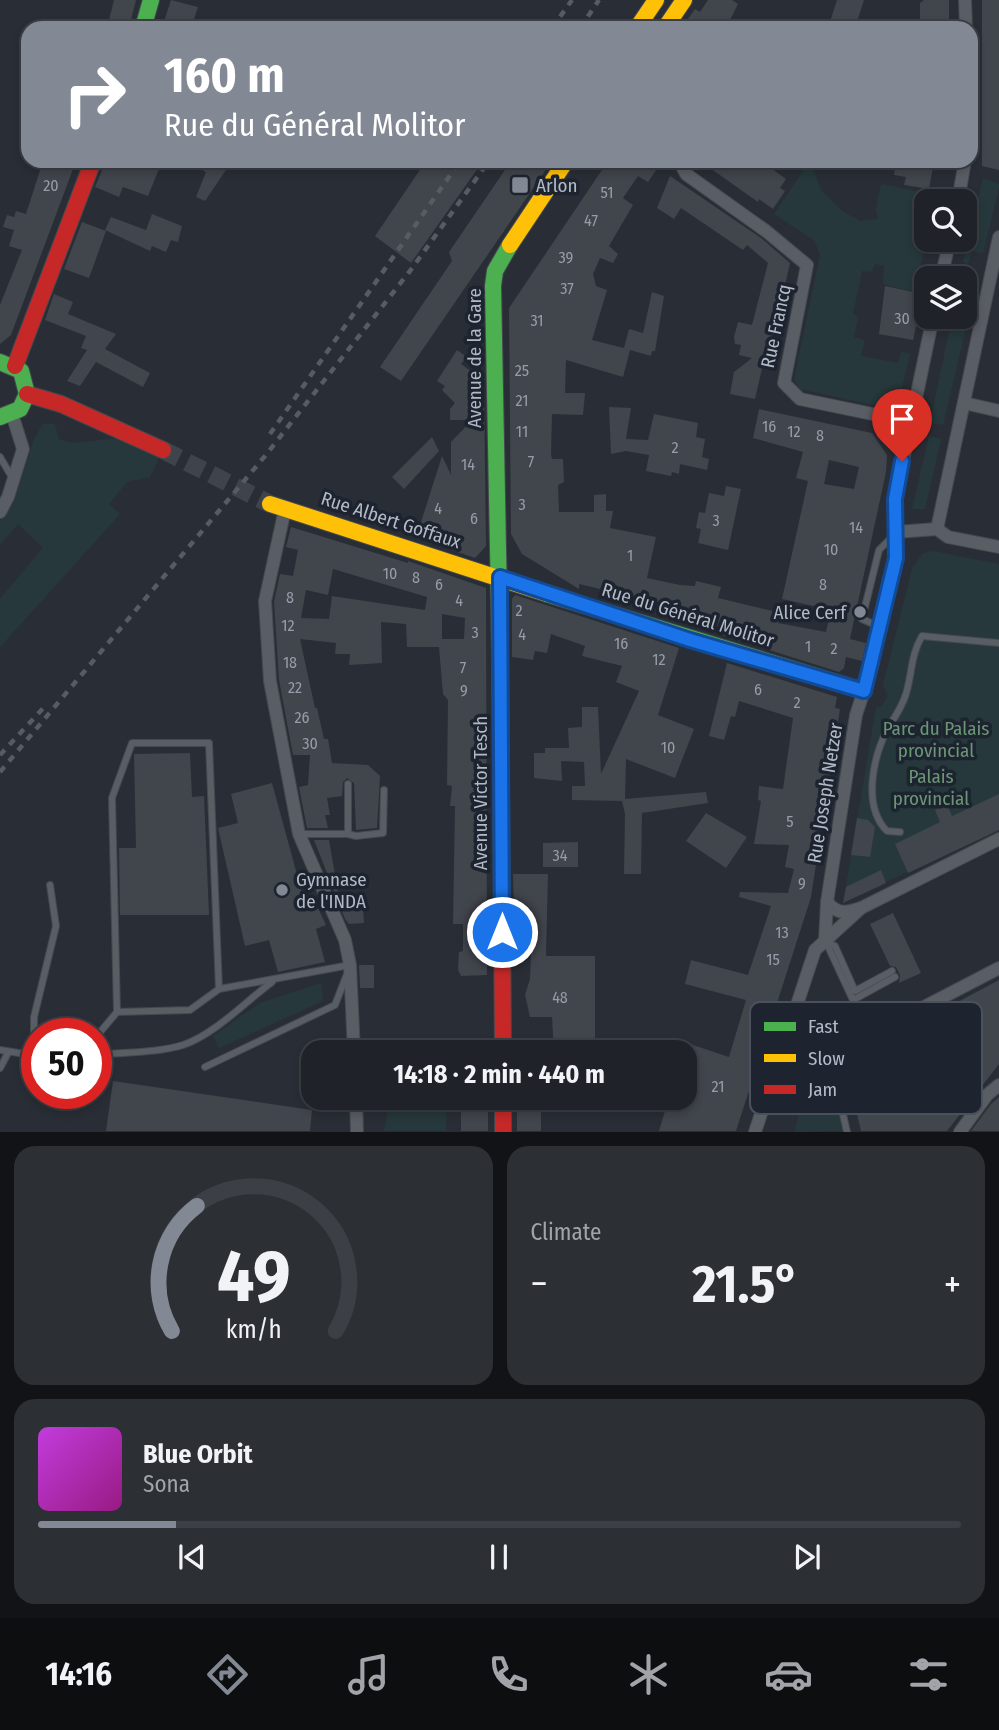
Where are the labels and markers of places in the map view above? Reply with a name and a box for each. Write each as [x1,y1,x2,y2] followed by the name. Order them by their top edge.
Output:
[536,174,578,197] place label: Arlon
[510,175,530,195] marker: Arlon
[872,389,932,461] pin
[773,601,847,624] place label: Alice Cerf
[852,604,868,620] marker: Alice Cerf
[296,868,367,913] place label: Gymnase de l'INDA
[274,882,290,898] marker: Gymnase de l'INDA

